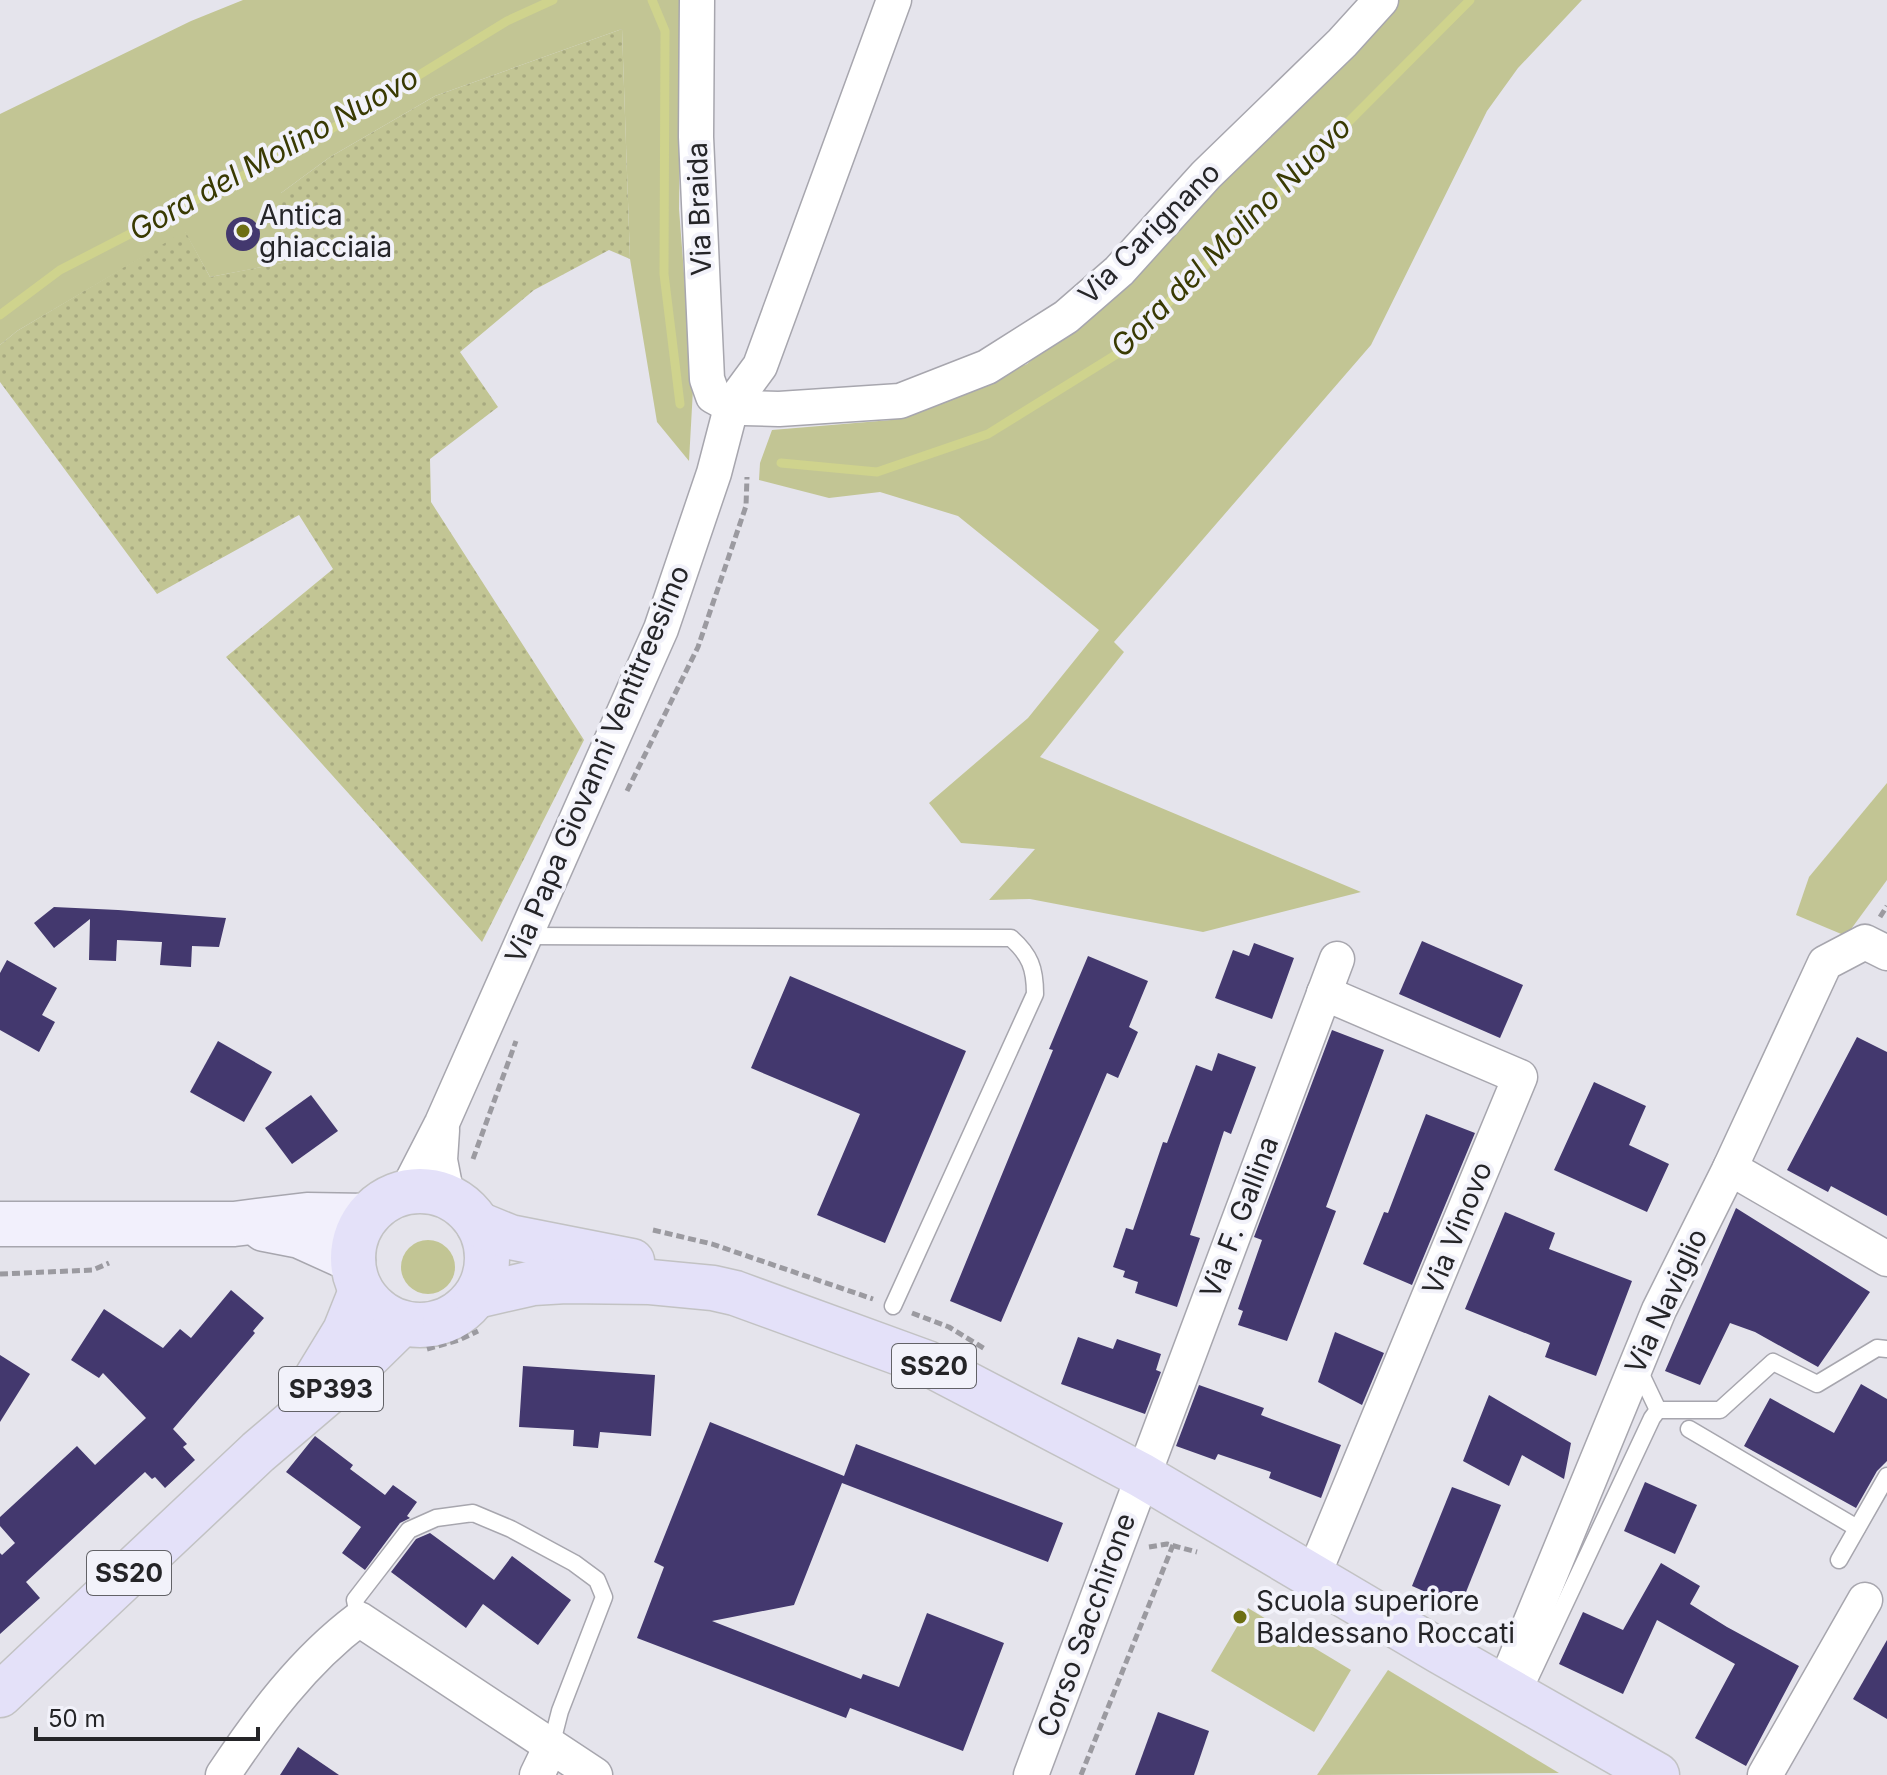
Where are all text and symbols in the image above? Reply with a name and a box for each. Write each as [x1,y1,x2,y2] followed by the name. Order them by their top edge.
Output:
[123,59,424,248] water label: Gora del Molino Nuovo
[1103,109,1358,364] water label: Gora del Molino Nuovo
[680,141,718,277] street label: Via Braida
[1071,155,1227,311] street label: Via Carignano
[259,198,392,264] place label: Antica ghiacciaia
[234,222,252,240] marker: Antica ghiacciaia
[498,560,696,968] street label: Via Papa Giovanni Ventitreesimo
[1193,1131,1285,1303] street label: Via F. Gallina
[1415,1156,1499,1300] street label: Via Vinovo
[1618,1223,1714,1379] street label: Via Naviglio
[892,1344,976,1388] road number: SS20
[279,1367,383,1411] road number: SP393
[1030,1508,1142,1742] street label: Corso Sacchirone
[87,1551,171,1595] road number: SS20
[1256,1584,1515,1650] place label: Scuola superiore Baldessano Roccati
[1231,1608,1249,1626] marker: Scuola superiore Baldessano Roccati
[36,1691,258,1741] scale bar
[48,1704,106,1733] text: 50 m

